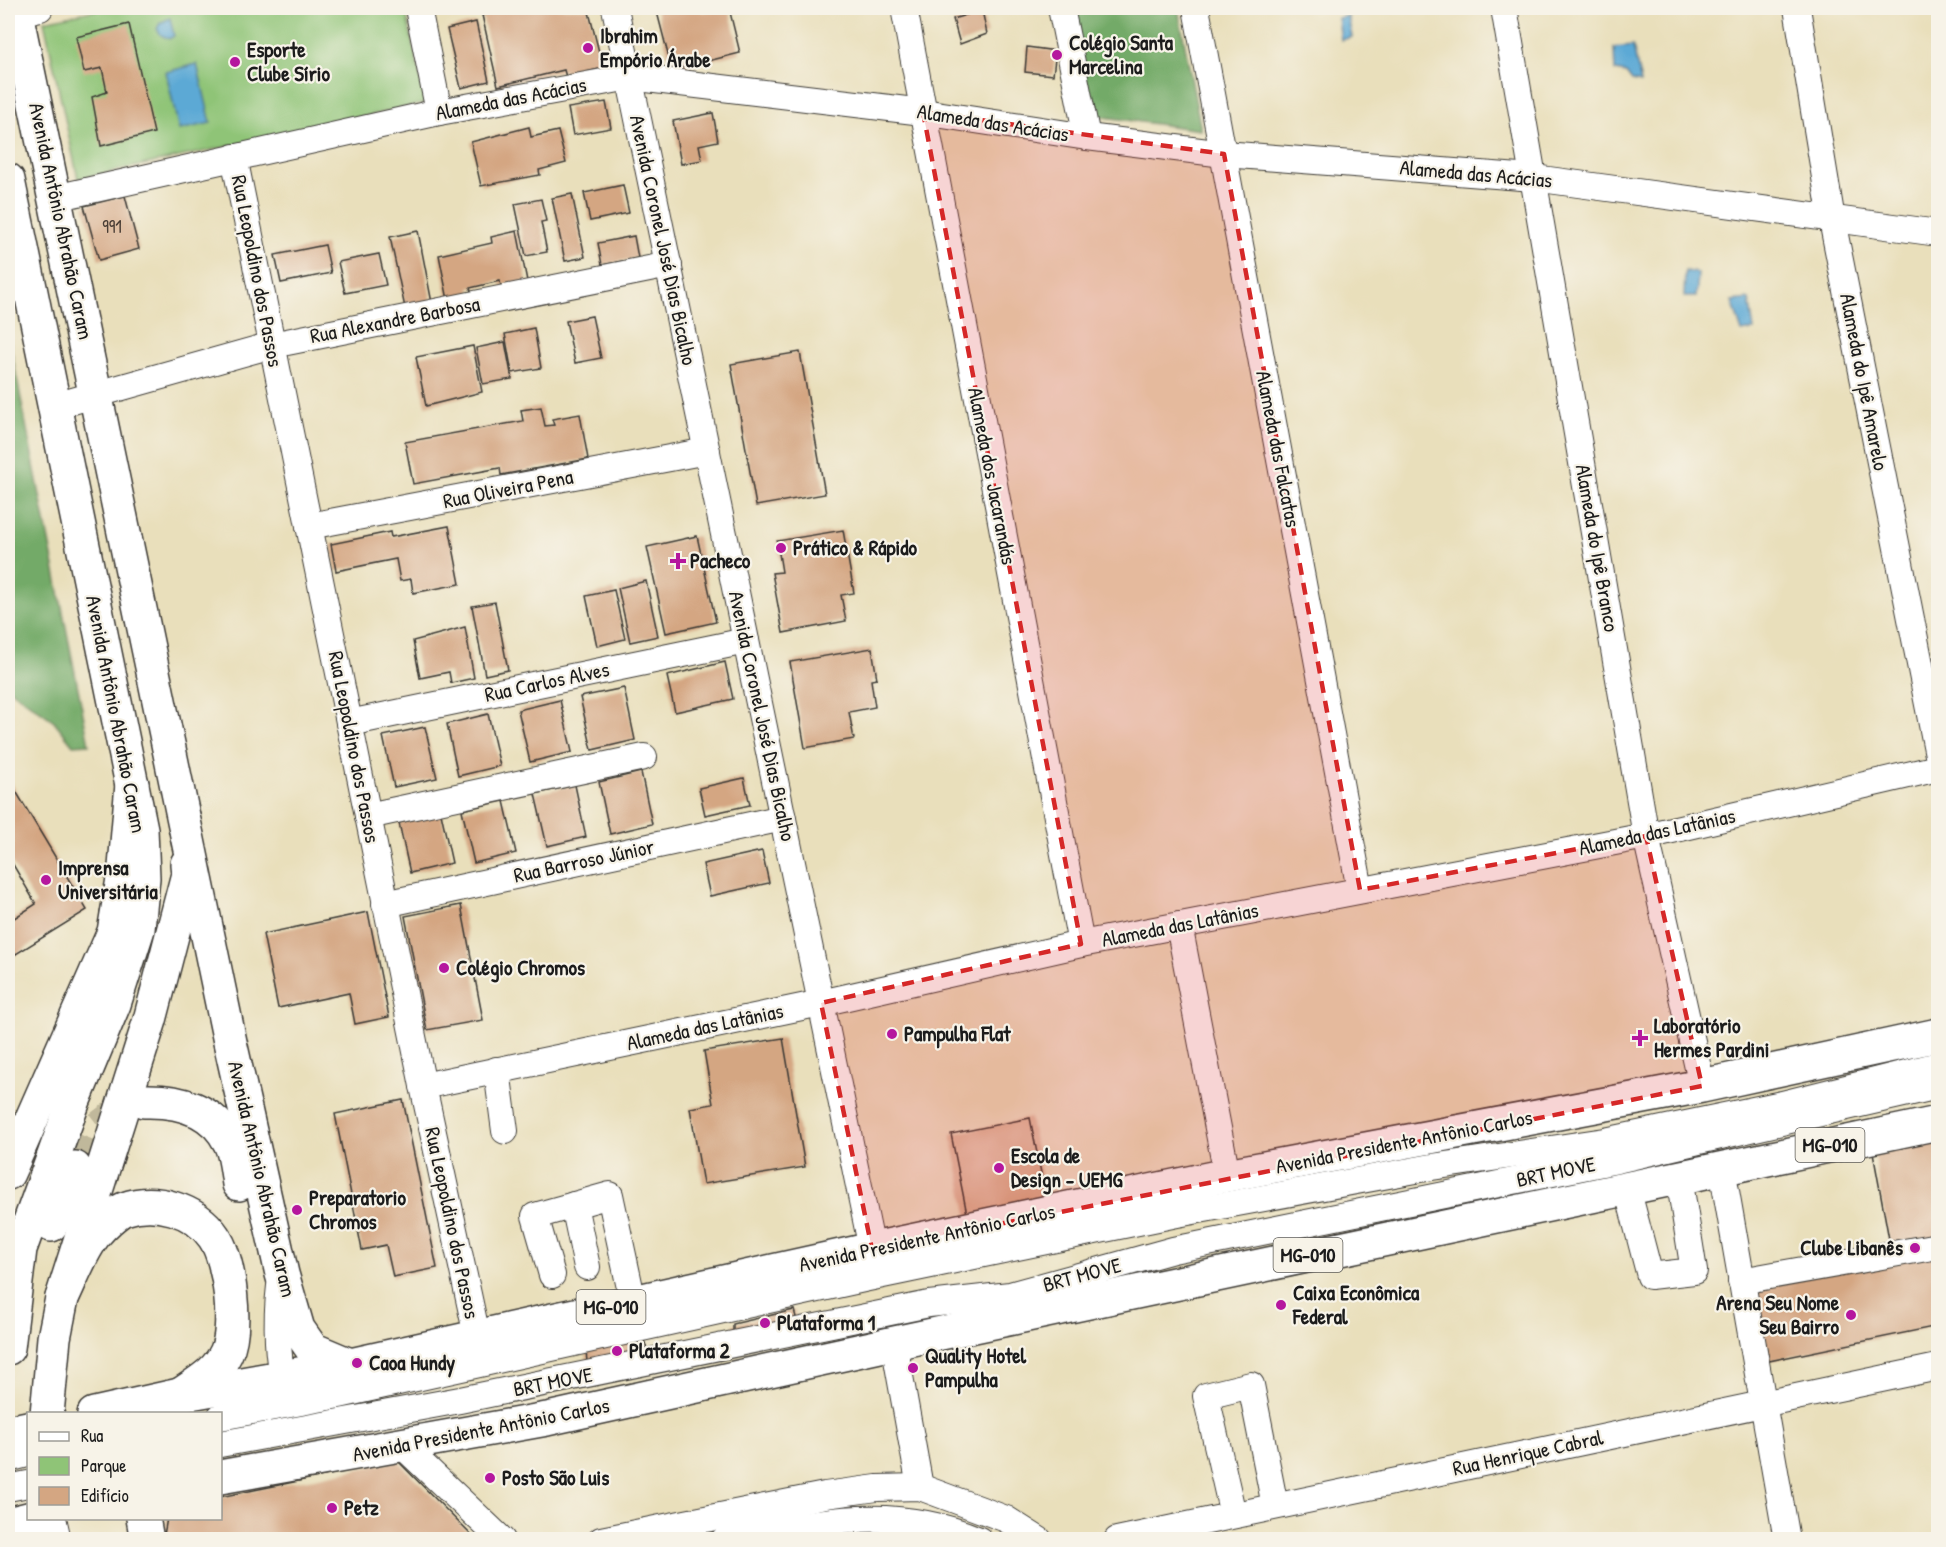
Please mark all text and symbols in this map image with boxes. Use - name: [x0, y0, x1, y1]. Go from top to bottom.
- place label: Ibrahim Empório Árabe: [600, 21, 711, 75]
- place label: Colégio Santa Marcelina: [1069, 28, 1174, 81]
- place label: Esporte Clube Sírio: [247, 35, 330, 88]
- marker: Ibrahim Empório Árabe: [581, 41, 595, 55]
- marker: Colégio Santa Marcelina: [1050, 48, 1064, 62]
- marker: Esporte Clube Sírio: [228, 55, 242, 69]
- street label: Alameda das Acácias: [433, 70, 589, 127]
- street label: Alameda das Acácias: [915, 96, 1071, 149]
- street label: Avenida Antônio Abrahão Caram: [22, 100, 101, 342]
- street label: Avenida Coronel José Dias Bicalho: [623, 112, 704, 368]
- street label: Alameda das Acácias: [1399, 152, 1554, 195]
- street label: Rua Leopoldino dos Passos: [225, 172, 290, 369]
- house number: 991: [102, 214, 122, 239]
- street label: Rua Alexandre Barbosa: [308, 289, 482, 350]
- street label: Alameda do Ipê Amarelo: [1833, 291, 1896, 473]
- street label: Alameda das Falcatas: [1249, 368, 1308, 530]
- street label: Alameda dos Jacarandás: [961, 385, 1024, 567]
- street label: Rua Oliveira Pena: [440, 462, 575, 515]
- street label: Alameda do Ipê Branco: [1568, 462, 1626, 634]
- place label: Prático & Rápido: [793, 533, 917, 563]
- marker: Prático & Rápido: [774, 541, 788, 555]
- place label: Pacheco: [690, 546, 751, 575]
- marker: Pacheco: [671, 554, 685, 568]
- street label: Avenida Coronel José Dias Bicalho: [722, 588, 803, 844]
- street label: Avenida Antônio Abrahão Caram: [79, 593, 154, 835]
- street label: Rua Leopoldino dos Passos: [322, 648, 387, 845]
- street label: Rua Carlos Alves: [482, 654, 612, 709]
- street label: Alameda das Latânias: [1576, 801, 1738, 862]
- street label: Rua Barroso Júnior: [511, 831, 657, 890]
- place label: Imprensa Universitária: [58, 853, 159, 906]
- marker: Imprensa Universitária: [39, 873, 53, 887]
- street label: Alameda das Latânias: [1099, 895, 1261, 954]
- place label: Colégio Chromos: [456, 953, 585, 983]
- marker: Colégio Chromos: [437, 961, 451, 975]
- street label: Alameda das Latânias: [624, 996, 786, 1057]
- place label: Laboratório Hermes Pardini: [1654, 1011, 1769, 1064]
- place label: Pampulha Flat: [904, 1019, 1011, 1049]
- marker: Pampulha Flat: [885, 1027, 899, 1041]
- marker: Laboratório Hermes Pardini: [1631, 1029, 1649, 1047]
- street label: Avenida Antônio Abrahão Caram: [221, 1058, 304, 1300]
- street label: Avenida Presidente Antônio Carlos: [1273, 1102, 1535, 1181]
- street label: Rua Leopoldino dos Passos: [418, 1125, 487, 1321]
- road number: MG-010: [1796, 1128, 1864, 1162]
- place label: Escola de Design - UEMG: [1011, 1141, 1123, 1195]
- street label: BRT MOVE: [1514, 1149, 1598, 1194]
- marker: Escola de Design - UEMG: [992, 1161, 1006, 1175]
- place label: Preparatorio Chromos: [309, 1183, 407, 1236]
- street label: Avenida Presidente Antônio Carlos: [796, 1196, 1058, 1279]
- marker: Preparatorio Chromos: [290, 1203, 304, 1217]
- place label: Clube Libanês: [1800, 1233, 1903, 1262]
- road number: MG-010: [1274, 1238, 1342, 1272]
- marker: Clube Libanês: [1908, 1241, 1922, 1255]
- street label: BRT MOVE: [1039, 1250, 1124, 1299]
- place label: Caixa Econômica Federal: [1292, 1278, 1420, 1331]
- place label: Arena Seu Nome Seu Bairro: [1716, 1288, 1840, 1341]
- road number: MG-010: [576, 1290, 646, 1324]
- marker: Caixa Econômica Federal: [1274, 1298, 1288, 1312]
- place label: Plataforma 1: [777, 1308, 876, 1337]
- marker: Arena Seu Nome Seu Bairro: [1844, 1308, 1858, 1322]
- marker: Plataforma 1: [758, 1316, 772, 1330]
- place label: Plataforma 2: [629, 1336, 730, 1365]
- place label: Quality Hotel Pampulha: [925, 1341, 1026, 1395]
- marker: Plataforma 2: [610, 1344, 624, 1358]
- place label: Caoa Hundy: [369, 1348, 455, 1378]
- marker: Caoa Hundy: [350, 1356, 364, 1370]
- street label: BRT MOVE: [511, 1360, 595, 1403]
- marker: Quality Hotel Pampulha: [906, 1361, 920, 1375]
- street label: Avenida Presidente Antônio Carlos: [350, 1390, 612, 1469]
- legend: [27, 1412, 222, 1520]
- street label: Rua Henrique Cabral: [1450, 1422, 1606, 1483]
- text: Rua: [81, 1423, 103, 1448]
- text: Parque: [81, 1453, 126, 1478]
- place label: Posto São Luis: [502, 1463, 609, 1492]
- marker: Posto São Luis: [483, 1471, 497, 1485]
- text: Edifício: [81, 1483, 129, 1508]
- place label: Petz: [344, 1493, 379, 1522]
- marker: Petz: [325, 1501, 339, 1515]

